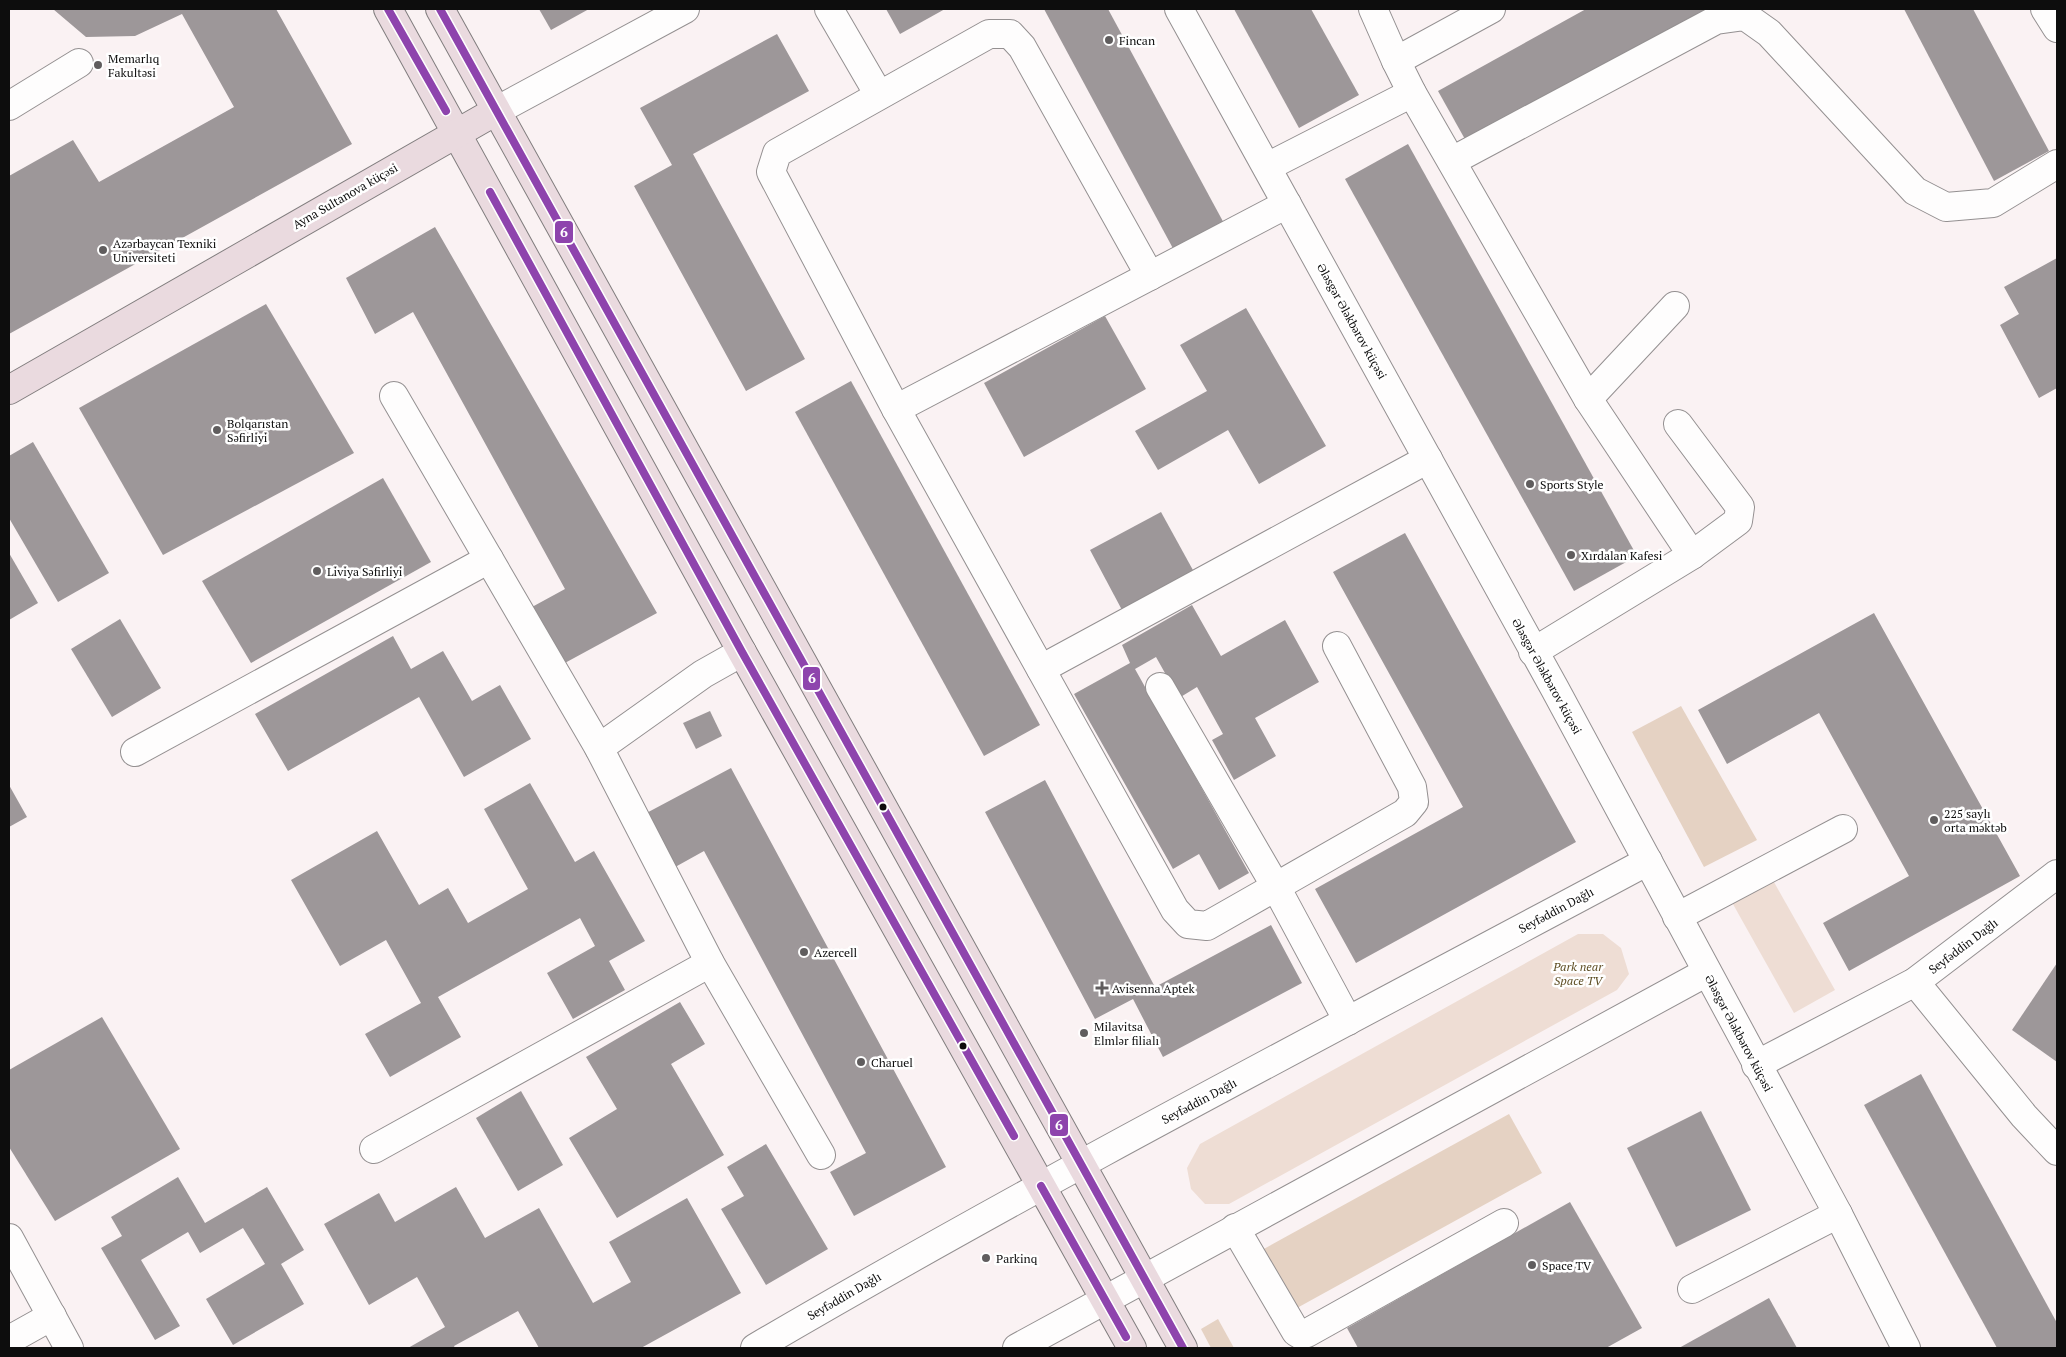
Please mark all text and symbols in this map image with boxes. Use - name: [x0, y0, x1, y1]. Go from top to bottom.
- place label: Fincan: [1119, 33, 1155, 48]
- marker: Fincan: [1103, 34, 1115, 46]
- place label: Memarlıq Fakultəsi: [108, 51, 160, 80]
- marker: Memarlıq Fakultəsi: [92, 59, 104, 71]
- street label: Ayna Sultanova küçəsi: [290, 160, 400, 232]
- line badge: 6: [554, 220, 574, 244]
- text: 6: [560, 222, 568, 241]
- place label: Azərbaycan Texniki Universiteti: [113, 236, 217, 265]
- marker: Azərbaycan Texniki Universiteti: [97, 244, 109, 256]
- street label: Ələsgər Ələkbərov küçəsi: [1314, 260, 1390, 382]
- place label: Bolqarıstan Səfirliyi: [227, 416, 288, 445]
- marker: Bolqarıstan Səfirliyi: [211, 424, 223, 436]
- place label: Sports Style: [1540, 477, 1604, 492]
- marker: Sports Style: [1524, 478, 1536, 490]
- place label: Xırdalan Kafesi: [1581, 548, 1663, 563]
- marker: Xırdalan Kafesi: [1565, 549, 1577, 561]
- place label: Liviya Səfirliyi: [327, 564, 403, 579]
- marker: Liviya Səfirliyi: [311, 565, 323, 577]
- street label: Ələsgər Ələkbərov küçəsi: [1509, 615, 1585, 737]
- line badge: 6: [802, 666, 821, 691]
- text: 6: [808, 668, 816, 687]
- unlabelled marker: [878, 802, 888, 812]
- place label: 225 saylı orta məktəb: [1944, 806, 2007, 835]
- marker: 225 saylı orta məktəb: [1928, 814, 1940, 826]
- street label: Seyfəddin Dağlı: [1516, 884, 1596, 936]
- street label: Seyfəddin Dağlı: [1925, 915, 2001, 977]
- place label: Azercell: [814, 945, 858, 960]
- marker: Azercell: [798, 946, 810, 958]
- park label: Park near Space TV: [1552, 959, 1604, 988]
- street label: Ələsgər Ələkbərov küçəsi: [1702, 972, 1776, 1094]
- place label: Avisenna Aptek: [1112, 981, 1196, 996]
- marker: Avisenna Aptek: [1096, 982, 1108, 994]
- place label: Milavitsa Elmlər filialı: [1094, 1019, 1160, 1048]
- marker: Milavitsa Elmlər filialı: [1078, 1027, 1090, 1039]
- unlabelled marker: [958, 1041, 968, 1051]
- place label: Charuel: [871, 1055, 913, 1070]
- marker: Charuel: [855, 1056, 867, 1068]
- street label: Seyfəddin Dağlı: [1159, 1075, 1239, 1127]
- line badge: 6: [1049, 1113, 1069, 1137]
- text: 6: [1055, 1115, 1063, 1134]
- place label: Parkinq: [996, 1251, 1038, 1266]
- marker: Parkinq: [980, 1252, 992, 1264]
- place label: Space TV: [1542, 1258, 1592, 1273]
- marker: Space TV: [1526, 1259, 1538, 1271]
- street label: Seyfəddin Dağlı: [804, 1269, 884, 1323]

